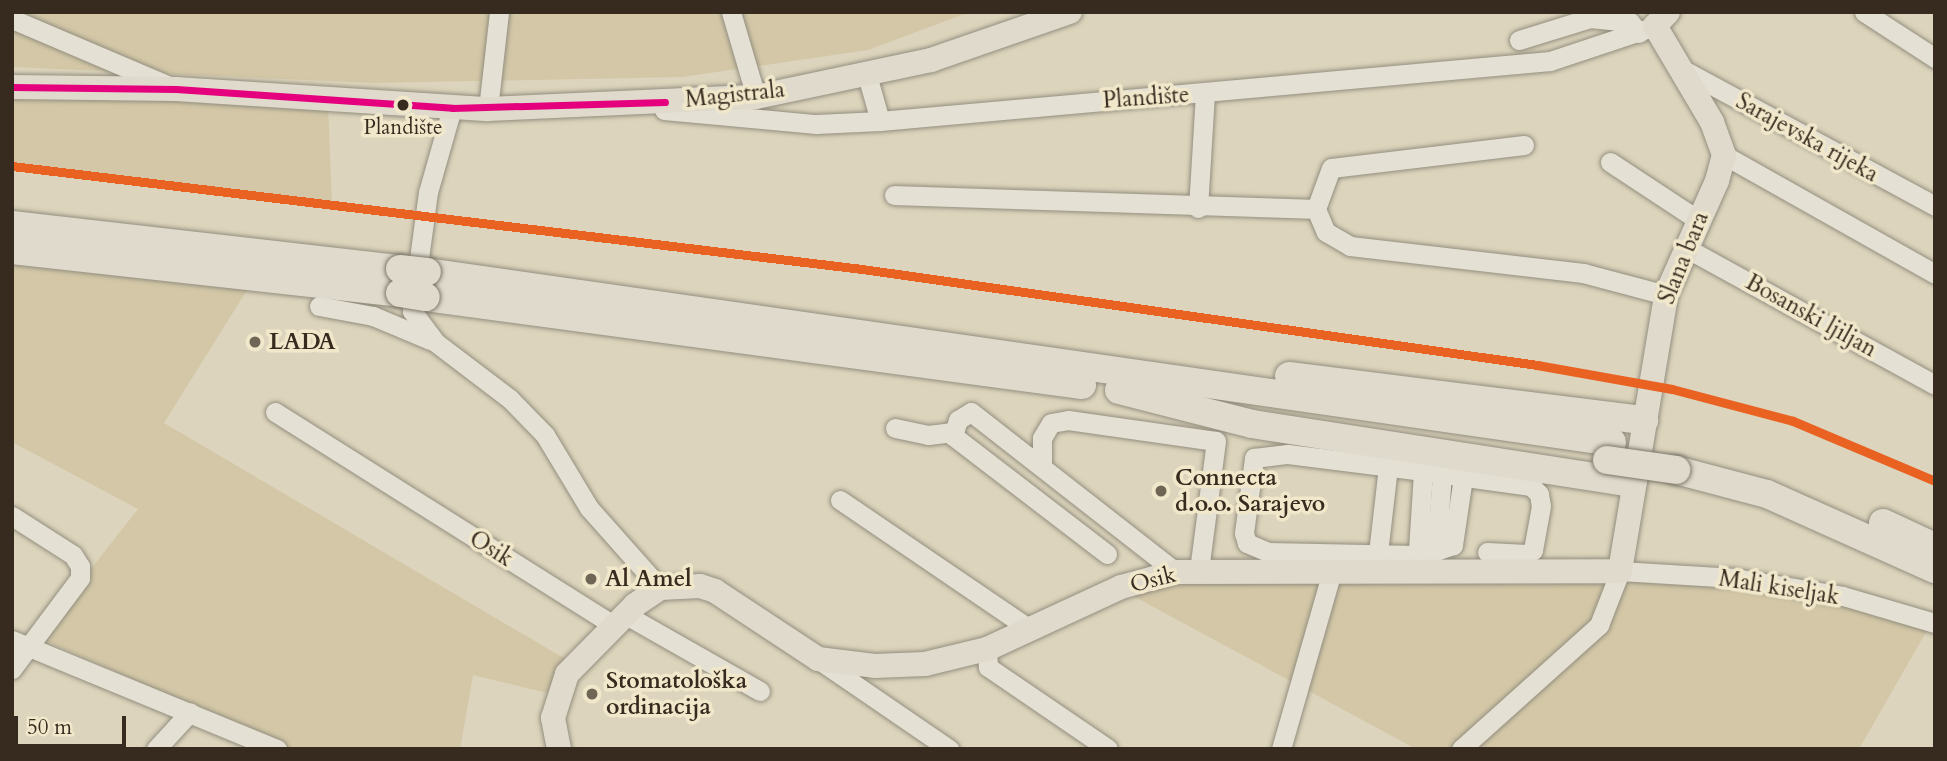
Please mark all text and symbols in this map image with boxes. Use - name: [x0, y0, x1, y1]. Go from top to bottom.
- street label: Magistrala: [684, 76, 786, 114]
- street label: Plandište: [1102, 81, 1190, 115]
- street label: Sarajevska rijeka: [1731, 88, 1883, 188]
- marker: Plandište: [396, 98, 410, 112]
- place label: Plandište: [363, 115, 443, 141]
- street label: Slana bara: [1653, 208, 1715, 308]
- street label: Bosanski ljiljan: [1741, 269, 1881, 363]
- place label: LADA: [269, 328, 336, 356]
- marker: LADA: [247, 334, 263, 350]
- place label: Connecta d.o.o. Sarajevo: [1175, 464, 1325, 518]
- marker: Connecta d.o.o. Sarajevo: [1153, 483, 1169, 499]
- street label: Osik: [464, 525, 518, 573]
- street label: Osik: [1127, 561, 1179, 599]
- place label: Al Amel: [605, 565, 692, 593]
- street label: Mali kiseljak: [1717, 565, 1841, 611]
- marker: Al Amel: [583, 571, 599, 587]
- place label: Stomatološka ordinacija: [606, 667, 747, 721]
- marker: Stomatološka ordinacija: [584, 686, 600, 702]
- scale bar: [18, 702, 130, 746]
- text: 50 m: [27, 713, 72, 742]

